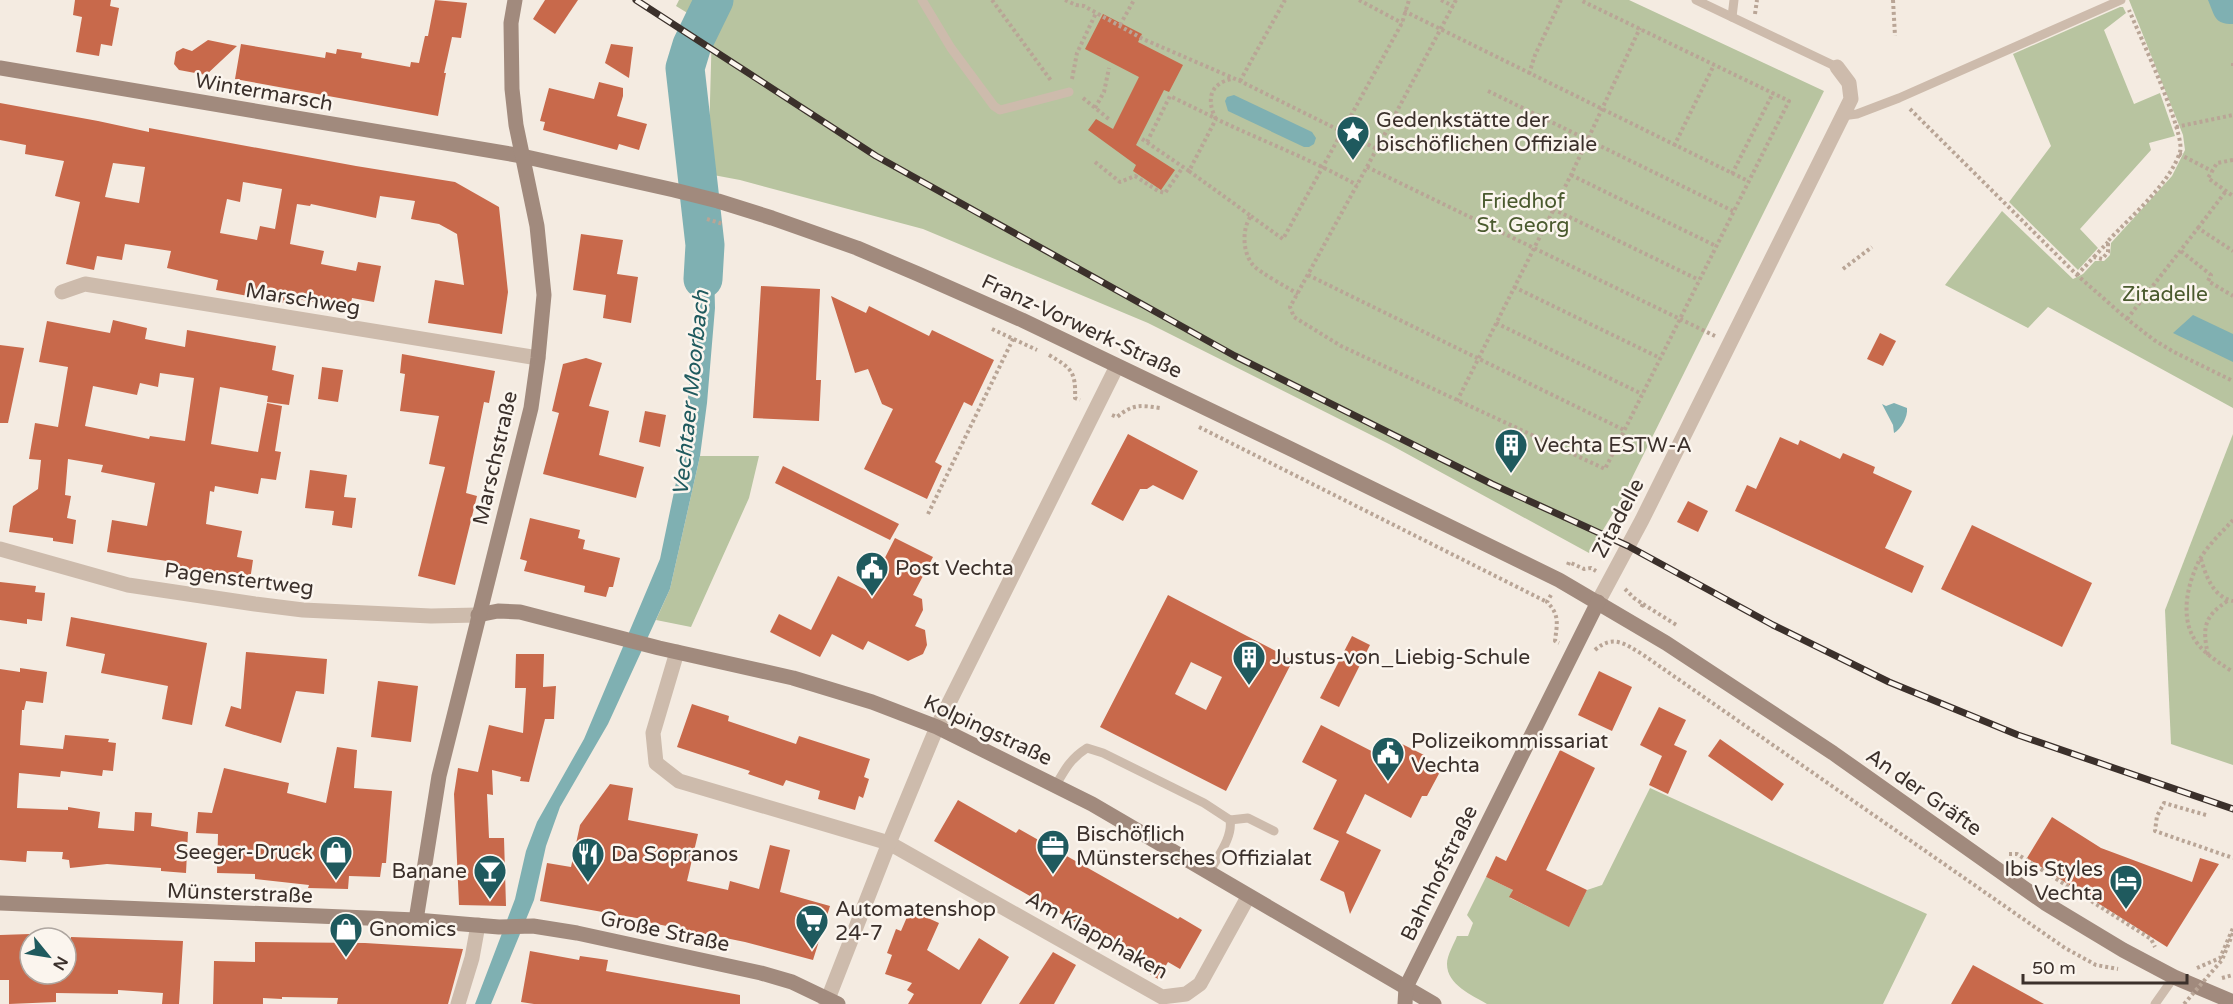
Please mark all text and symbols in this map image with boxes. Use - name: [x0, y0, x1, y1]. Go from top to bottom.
- street label: Wintermarsch: [193, 68, 335, 117]
- place label: Gedenkstätte der bischöflichen Offiziale: [1376, 108, 1597, 157]
- place icon: Gedenkstätte der bischöflichen Offiziale: [1335, 114, 1371, 161]
- park label: Friedhof St. Georg: [1477, 189, 1569, 238]
- street label: Franz-Vorwerk-Straße: [978, 269, 1186, 384]
- street label: Marschweg: [244, 278, 362, 321]
- park label: Zitadelle: [2122, 282, 2208, 307]
- water label: Vechtaer Moorbach: [667, 289, 715, 497]
- street label: Marschstraße: [468, 389, 523, 528]
- building icon: Vechta ESTW-A: [1493, 427, 1529, 474]
- place label: Vechta ESTW-A: [1534, 433, 1692, 458]
- street label: Zitadelle: [1587, 474, 1650, 562]
- public building icon: Post Vechta: [854, 550, 890, 597]
- place label: Post Vechta: [895, 556, 1014, 581]
- street label: Pagenstertweg: [163, 558, 315, 601]
- building icon: Justus-von_Liebig-Schule: [1231, 639, 1267, 686]
- place label: Justus-von_Liebig-Schule: [1272, 645, 1530, 670]
- street label: Kolpingstraße: [919, 690, 1056, 771]
- place label: Polizeikommissariat Vechta: [1411, 729, 1608, 778]
- public building icon: Polizeikommissariat Vechta: [1370, 735, 1406, 782]
- street label: An der Gräfte: [1861, 743, 1986, 842]
- street label: Bahnhofstraße: [1396, 801, 1483, 945]
- place label: Bischöflich Münstersches Offizialat: [1076, 822, 1312, 871]
- office icon: Bischöflich Münstersches Offizialat: [1035, 828, 1071, 875]
- shop icon: Seeger-Druck: [318, 834, 354, 881]
- restaurant icon: Da Sopranos: [570, 836, 606, 883]
- place label: Seeger-Druck: [175, 840, 313, 865]
- place label: Da Sopranos: [611, 842, 738, 867]
- bar icon: Banane: [472, 853, 508, 900]
- place label: Ibis Styles Vechta: [2004, 857, 2103, 906]
- place label: Banane: [391, 859, 467, 884]
- hotel icon: Ibis Styles Vechta: [2108, 863, 2144, 910]
- street label: Münsterstraße: [167, 878, 313, 909]
- street label: Am Klapphaken: [1021, 886, 1172, 985]
- place label: Automatenshop 24-7: [835, 897, 996, 946]
- supermarket icon: Automatenshop 24-7: [794, 903, 830, 950]
- street label: Große Straße: [598, 906, 732, 957]
- shop icon: Gnomics: [328, 911, 364, 958]
- place label: Gnomics: [369, 917, 456, 942]
- north arrow: [18, 926, 78, 986]
- scale bar: [2023, 947, 2186, 985]
- text: N: [48, 952, 72, 974]
- text: 50 m: [2032, 957, 2076, 979]

